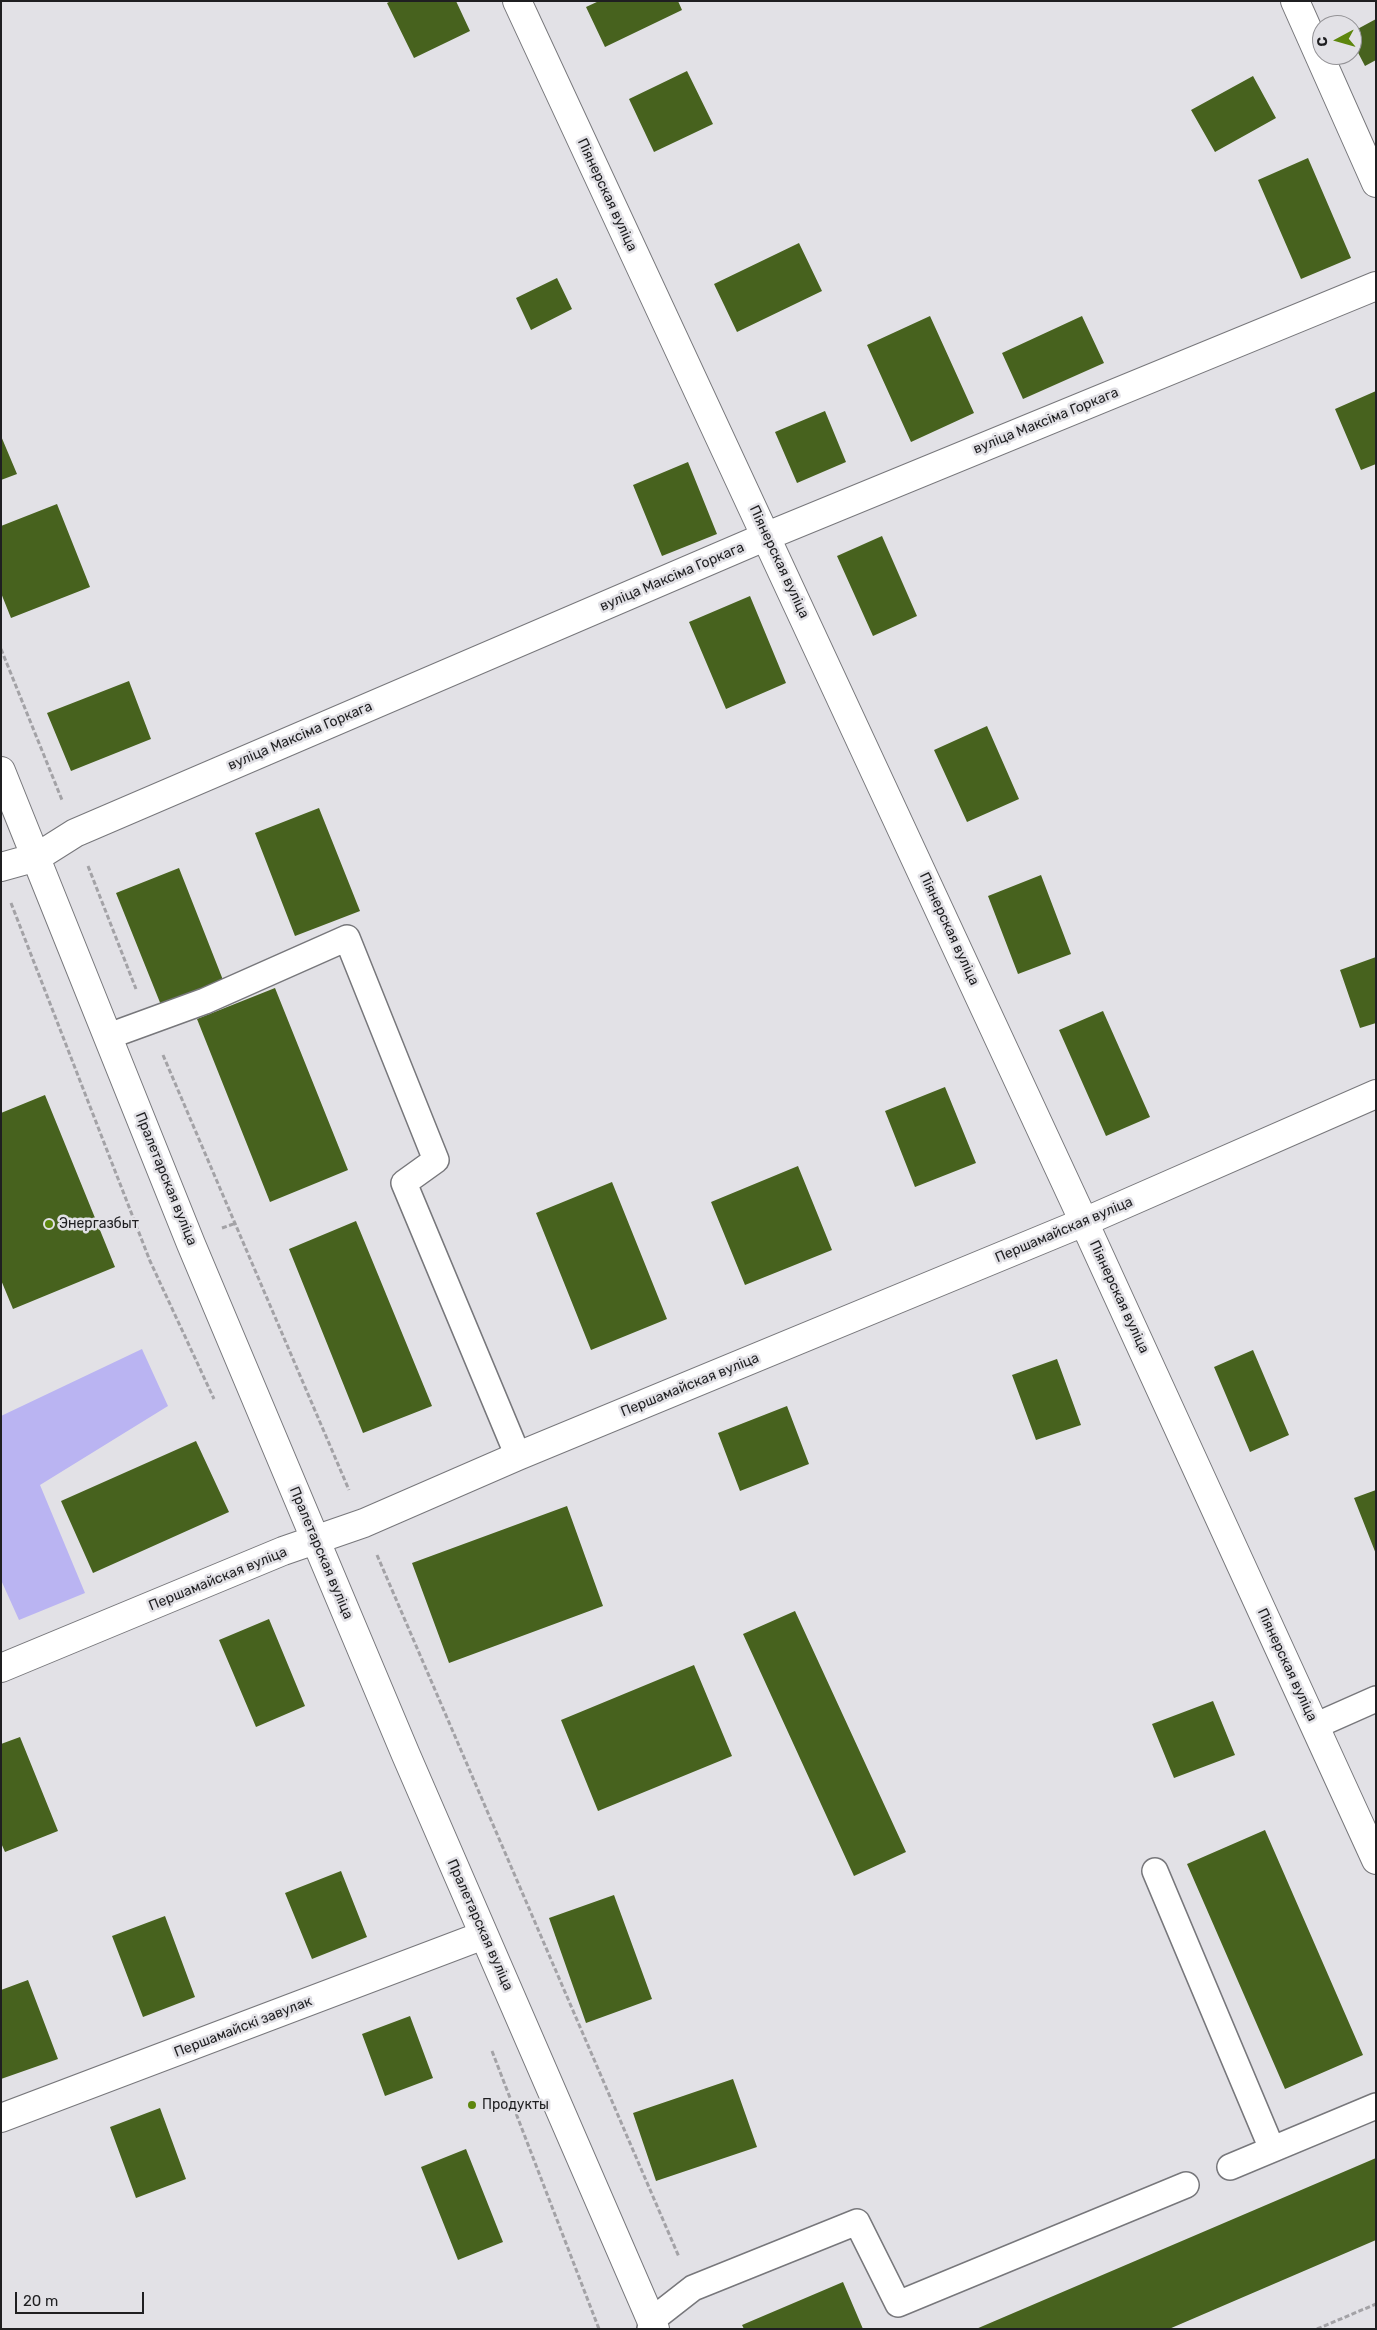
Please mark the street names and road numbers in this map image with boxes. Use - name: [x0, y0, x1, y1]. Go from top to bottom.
- street label: Піянерская вуліца: [573, 136, 641, 254]
- street label: вуліца Максіма Горкага: [971, 384, 1121, 458]
- street label: Піянерская вуліца: [745, 503, 813, 621]
- street label: вуліца Максіма Горкага: [597, 539, 747, 615]
- street label: вуліца Максіма Горкага: [225, 698, 375, 774]
- street label: Піянерская вуліца: [915, 870, 983, 988]
- street label: Пралетарская вуліца: [132, 1110, 200, 1248]
- street label: Першамайская вуліца: [993, 1193, 1135, 1267]
- street label: Піянерская вуліца: [1085, 1238, 1153, 1356]
- street label: Першамайская вуліца: [618, 1350, 762, 1420]
- street label: Пралетарская вуліца: [285, 1484, 357, 1622]
- street label: Першамайская вуліца: [146, 1544, 290, 1614]
- street label: Піянерская вуліца: [1253, 1606, 1321, 1724]
- street label: Пралетарская вуліца: [443, 1857, 517, 1993]
- street label: Першамайскі завулак: [172, 1993, 314, 2061]

